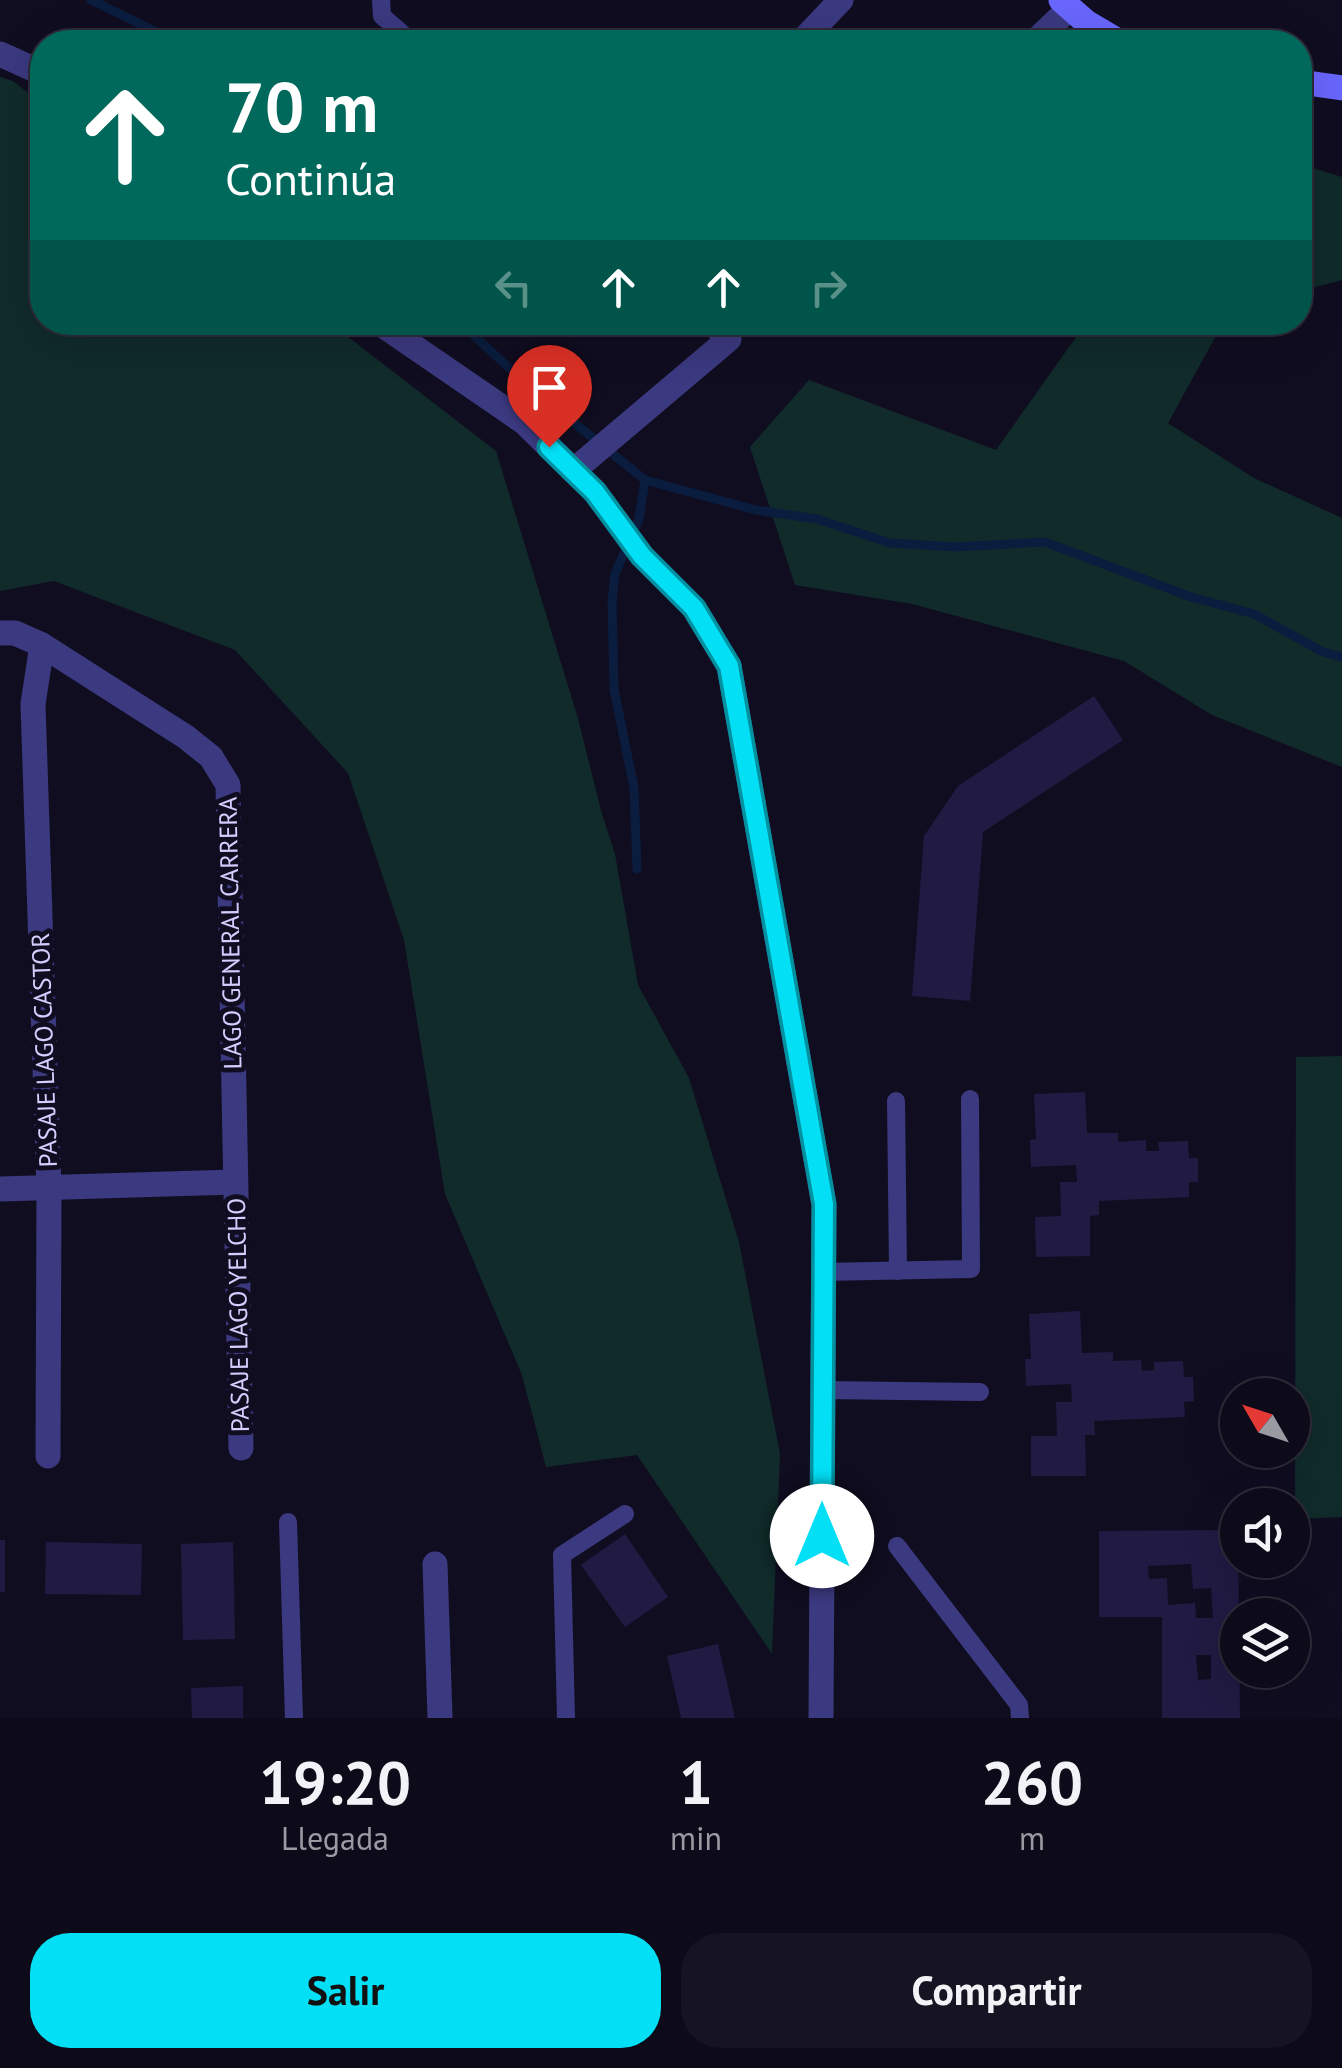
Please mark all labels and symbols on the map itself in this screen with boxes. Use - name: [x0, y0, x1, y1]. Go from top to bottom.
- pin: [507, 345, 592, 448]
- street label: LAGO GENERAL CARRERA: [212, 796, 248, 1070]
- street label: PASAJE LAGO CASTOR: [24, 932, 64, 1168]
- street label: PASAJE LAGO YELCHO: [220, 1197, 256, 1433]
- north arrow: [1220, 1378, 1310, 1468]
- position arrow: [770, 1484, 874, 1588]

